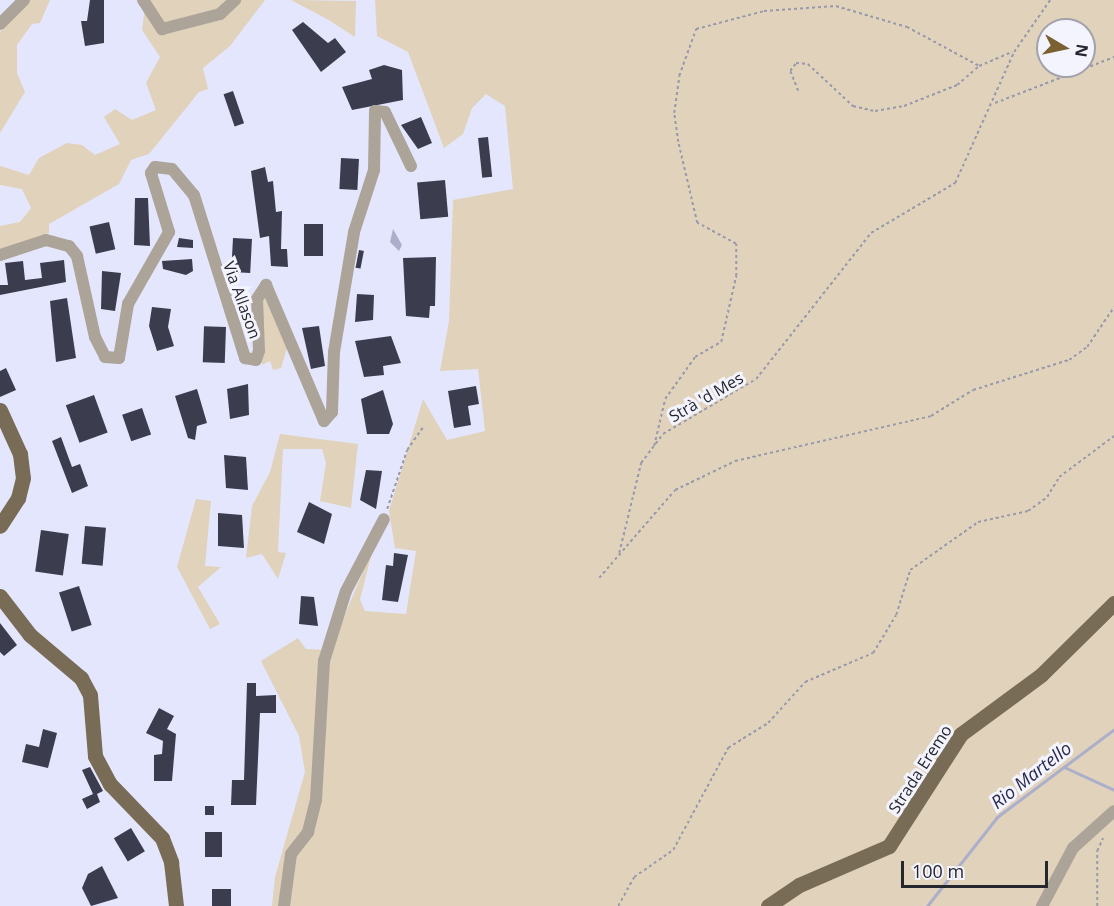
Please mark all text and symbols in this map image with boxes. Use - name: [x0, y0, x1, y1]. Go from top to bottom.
- north arrow: [1036, 18, 1096, 78]
- text: N: [1070, 42, 1094, 59]
- street label: Via Allason: [219, 259, 265, 341]
- street label: Strà 'd Mes: [665, 368, 747, 426]
- street label: Strada Eremo: [884, 721, 956, 817]
- water label: Rio Martello: [986, 737, 1076, 813]
- scale bar: [904, 849, 1051, 887]
- text: 100 m: [912, 859, 964, 883]

